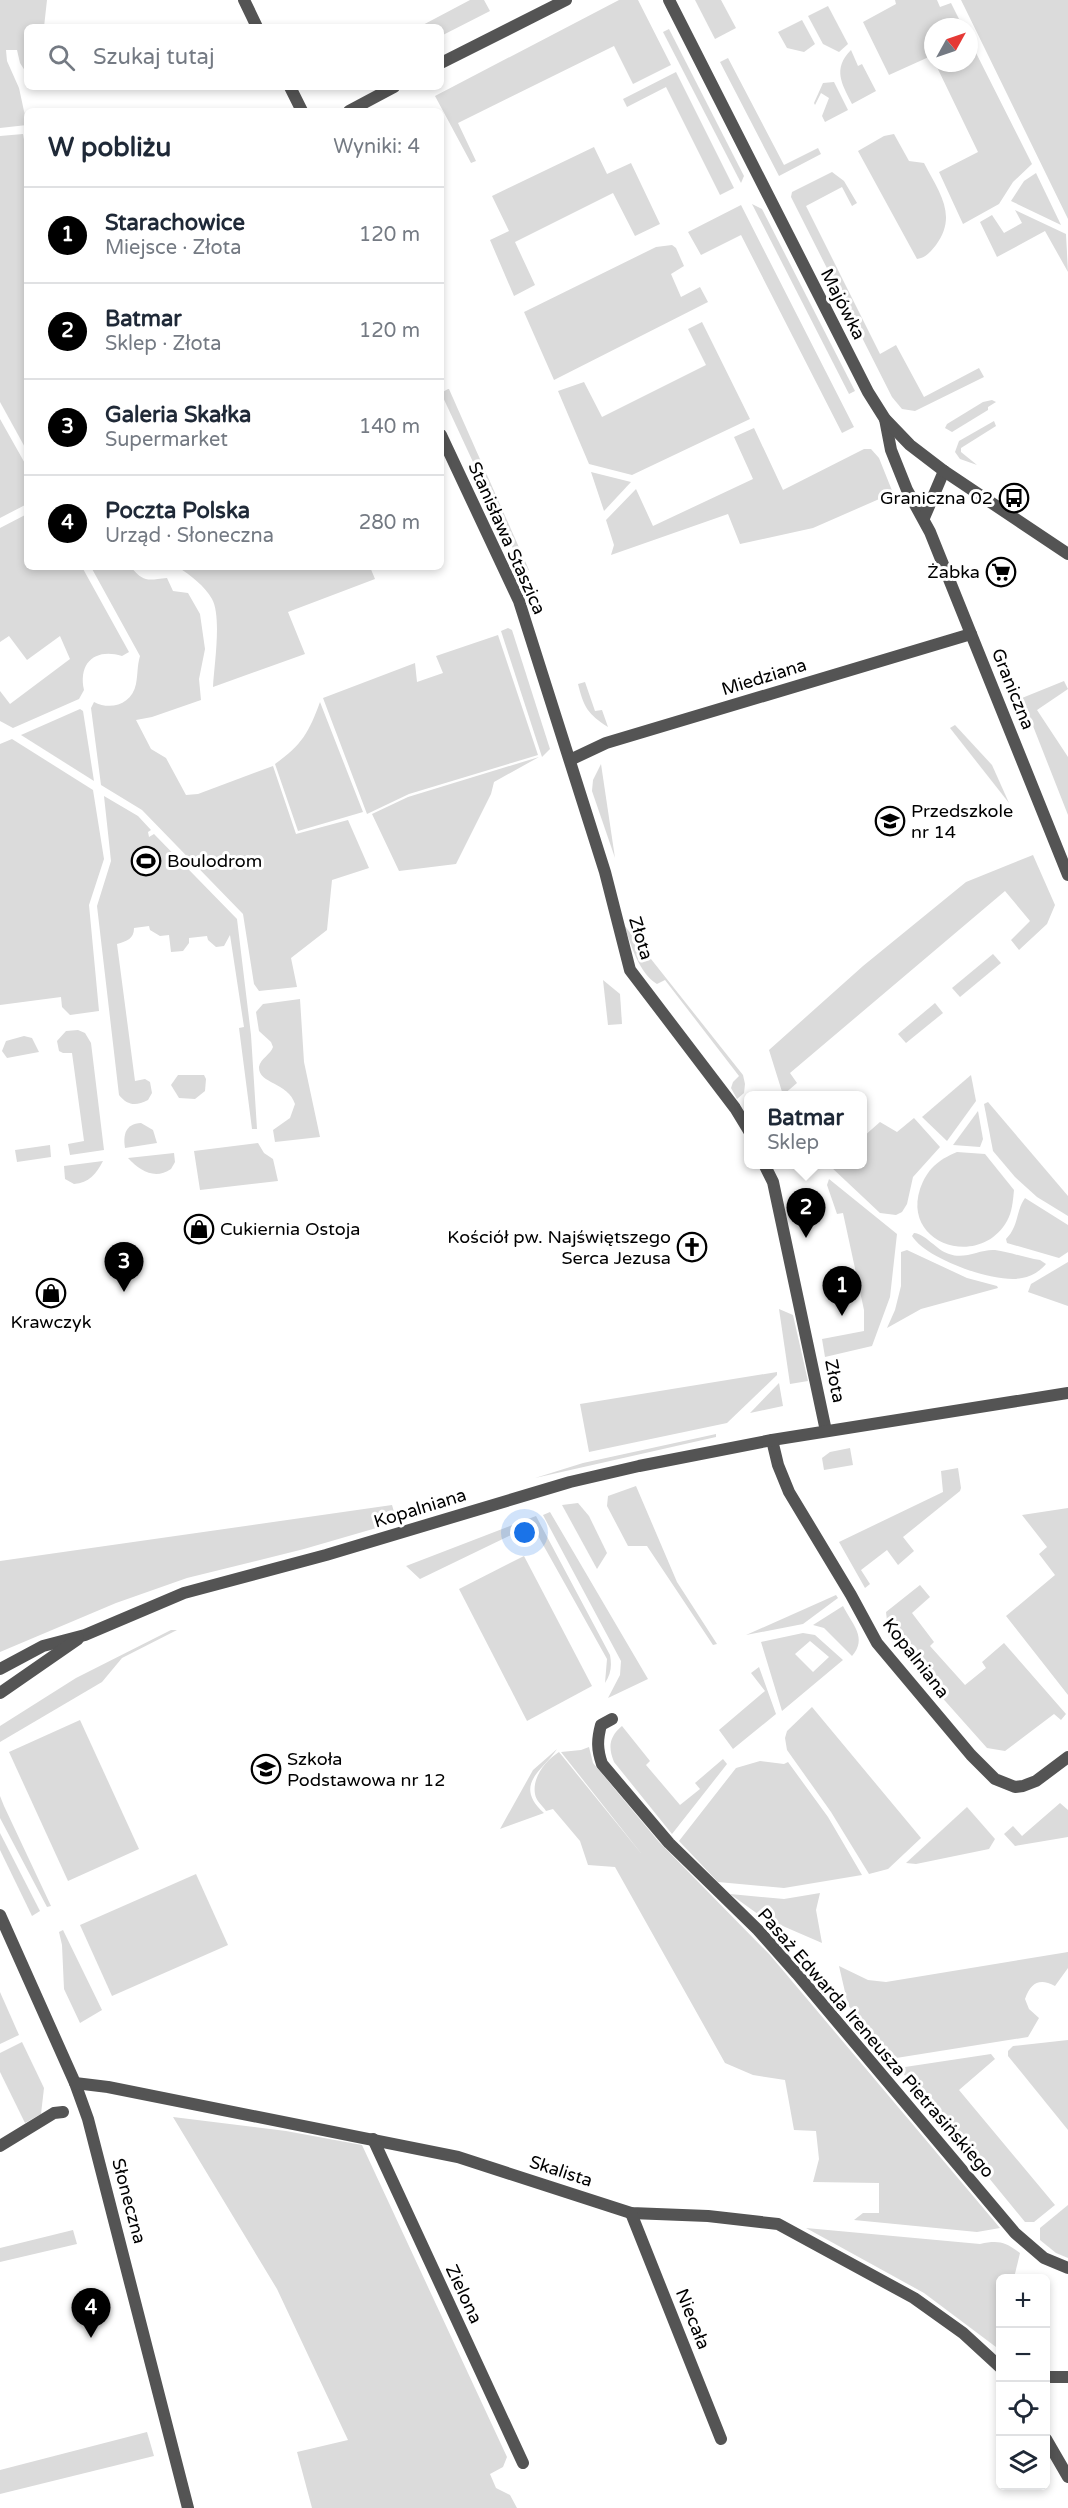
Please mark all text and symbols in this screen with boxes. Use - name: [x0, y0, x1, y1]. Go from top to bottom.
- north arrow: [924, 18, 978, 72]
- search box: [24, 24, 444, 90]
- icon: search: [45, 41, 78, 74]
- text: Szukaj tutaj: [93, 44, 215, 70]
- text: W pobliżu: [48, 132, 171, 163]
- text: Wyniki: 4: [333, 135, 420, 159]
- text: Starachowice: [105, 210, 245, 236]
- text: 1: [61, 223, 74, 247]
- text: 120 m: [359, 223, 420, 247]
- text: Miejsce · Złota: [105, 236, 242, 260]
- street label: Majówka: [816, 265, 870, 343]
- text: Batmar: [105, 306, 182, 332]
- text: 2: [61, 319, 74, 343]
- text: 120 m: [359, 319, 420, 343]
- text: Sklep · Złota: [105, 332, 221, 356]
- text: Galeria Skałka: [105, 402, 251, 428]
- text: 3: [61, 415, 74, 439]
- text: 140 m: [359, 415, 420, 439]
- text: Supermarket: [105, 428, 228, 452]
- street label: Stanisława Staszica: [463, 458, 551, 618]
- bus stop icon: Graniczna 02: [998, 482, 1030, 514]
- place label: Graniczna 02: [880, 487, 993, 509]
- text: Poczta Polska: [105, 498, 250, 524]
- text: 4: [61, 511, 74, 535]
- text: 280 m: [359, 511, 420, 535]
- text: Urząd · Słoneczna: [105, 524, 274, 548]
- supermarket icon: Żabka: [985, 556, 1017, 588]
- place label: Żabka: [927, 561, 980, 583]
- street label: Graniczna: [987, 645, 1039, 733]
- street label: Miedziana: [719, 654, 809, 700]
- place label: Przedszkole nr 14: [911, 800, 1013, 843]
- school or university icon: Przedszkole nr 14: [874, 805, 906, 837]
- sports icon: Boulodrom: [130, 845, 162, 877]
- place label: Boulodrom: [167, 850, 262, 872]
- street label: Złota: [624, 914, 658, 962]
- popup: [744, 1091, 867, 1169]
- text: Batmar: [767, 1105, 844, 1131]
- text: Sklep: [767, 1131, 819, 1155]
- pin: 2: [786, 1188, 826, 1238]
- shop icon: Cukiernia Ostoja: [183, 1213, 215, 1245]
- place label: Cukiernia Ostoja: [220, 1218, 360, 1240]
- place label: Kościół pw. Najświętszego Serca Jezusa: [447, 1226, 671, 1269]
- church icon: Kościół pw. Najświętszego Serca Jezusa: [676, 1231, 708, 1263]
- pin: 3: [104, 1242, 144, 1292]
- pin: 1: [822, 1266, 862, 1316]
- shop icon: Krawczyk: [35, 1277, 67, 1309]
- place label: Krawczyk: [10, 1311, 92, 1333]
- street label: Złota: [820, 1357, 850, 1405]
- street label: Kopalniana: [371, 1484, 469, 1532]
- your location: [510, 1518, 539, 1547]
- street label: Kopalniana: [878, 1614, 954, 1702]
- place label: Szkoła Podstawowa nr 12: [287, 1748, 446, 1791]
- school or university icon: Szkoła Podstawowa nr 12: [250, 1753, 282, 1785]
- street label: Pasaż Edwarda Ireneusza Pietrasińskiego: [753, 1904, 999, 2182]
- street label: Skalista: [527, 2150, 595, 2192]
- street label: Słoneczna: [107, 2156, 151, 2246]
- street label: Zielona: [441, 2261, 487, 2327]
- map controls: [996, 2274, 1050, 2490]
- button: +: [996, 2274, 1050, 2328]
- street label: Niecała: [671, 2285, 715, 2353]
- pin: 4: [72, 2288, 110, 2338]
- button: −: [996, 2328, 1050, 2382]
- button: locate: [996, 2382, 1050, 2436]
- button: layers: [996, 2436, 1050, 2490]

